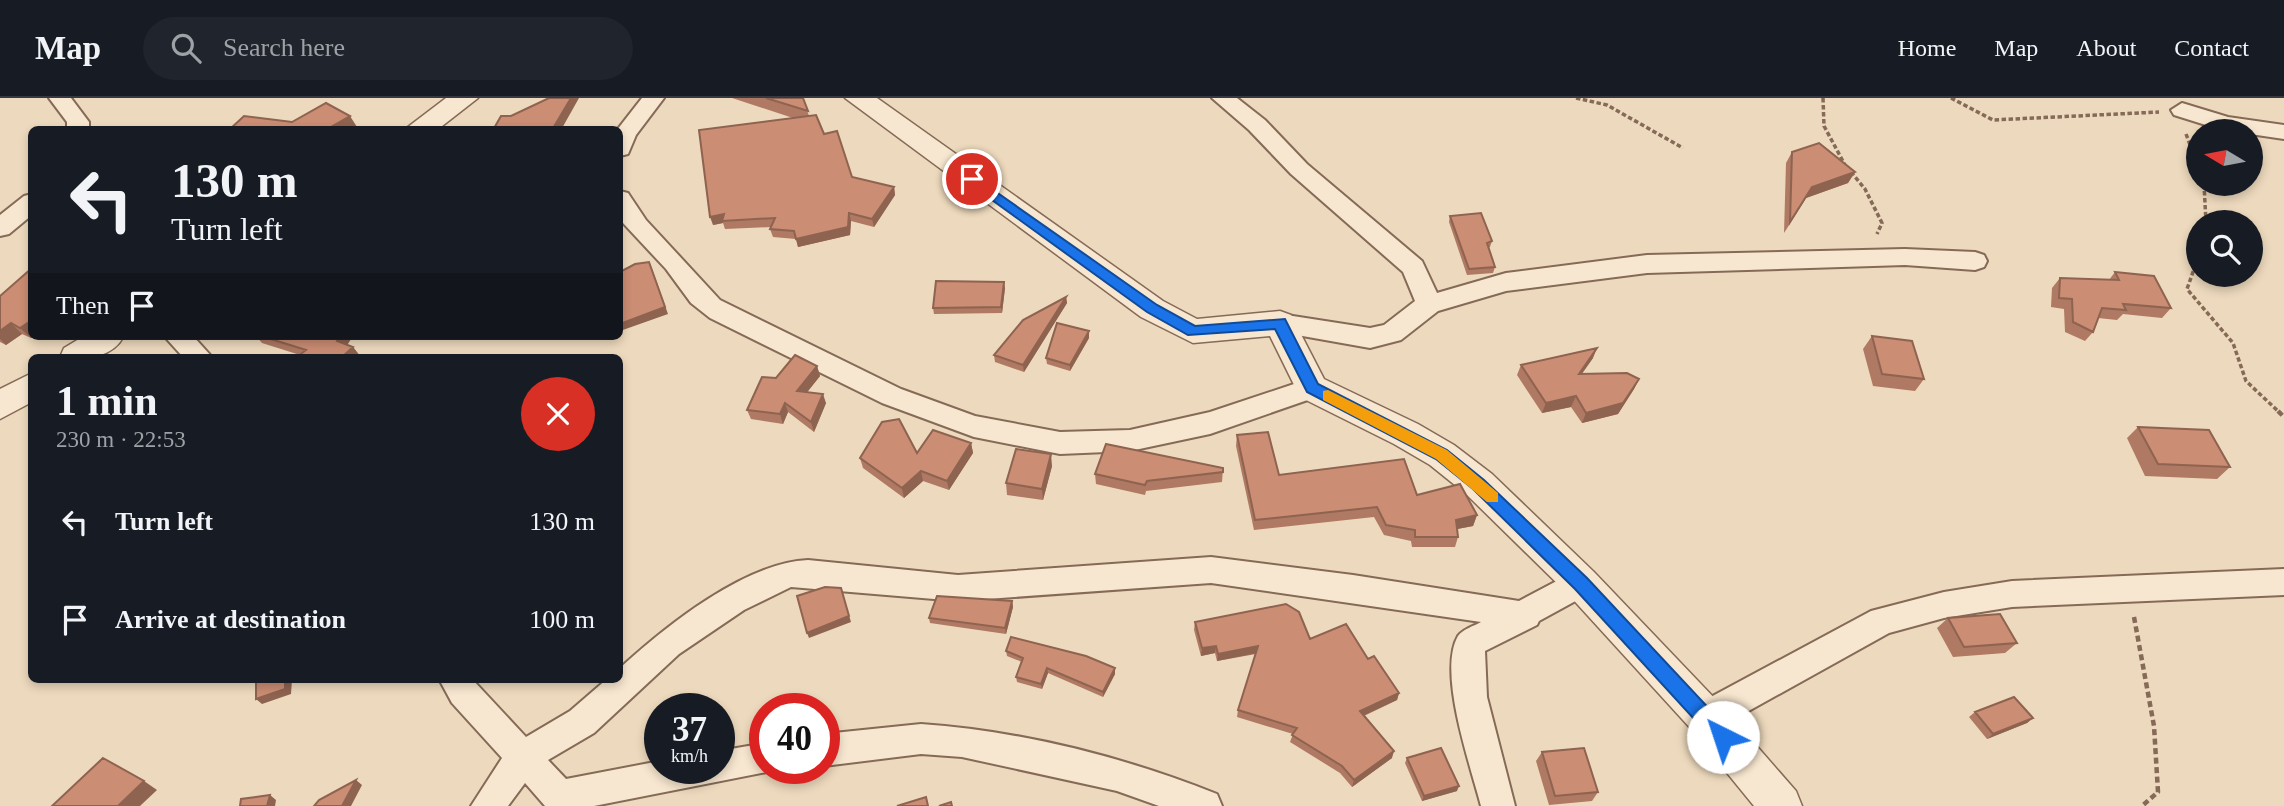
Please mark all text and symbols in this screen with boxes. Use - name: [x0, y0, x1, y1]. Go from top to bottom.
- search box: [143, 17, 633, 80]
- icon: search: [167, 29, 205, 67]
- text: Map: [35, 30, 101, 66]
- text: Search here: [223, 33, 345, 62]
- text: Home: [1898, 35, 1956, 61]
- text: Map: [1994, 35, 2038, 61]
- text: About: [2076, 35, 2136, 61]
- text: Contact: [2174, 35, 2249, 61]
- north arrow: [2186, 119, 2263, 196]
- map controls: [2186, 119, 2263, 287]
- pin: [942, 149, 1002, 209]
- text: 130 m: [171, 153, 298, 208]
- icon: left: [56, 154, 147, 245]
- icon: arrive: [953, 160, 991, 198]
- button: search: [2186, 210, 2263, 287]
- text: Turn left: [171, 211, 283, 247]
- icon: arrive: [123, 287, 161, 325]
- text: Then: [56, 291, 109, 320]
- button: close: [521, 377, 595, 451]
- text: 1 min: [56, 378, 158, 424]
- text: 230 m · 22:53: [56, 427, 186, 452]
- icon: left: [56, 503, 94, 541]
- text: Turn left: [115, 507, 213, 536]
- text: 130 m: [529, 507, 595, 536]
- icon: arrive: [56, 601, 94, 639]
- text: Arrive at destination: [115, 605, 346, 634]
- text: 100 m: [529, 605, 595, 634]
- speed limit sign: 40: [749, 693, 840, 784]
- position arrow: [1686, 700, 1760, 774]
- text: 37: [672, 710, 707, 749]
- text: km/h: [671, 746, 708, 766]

